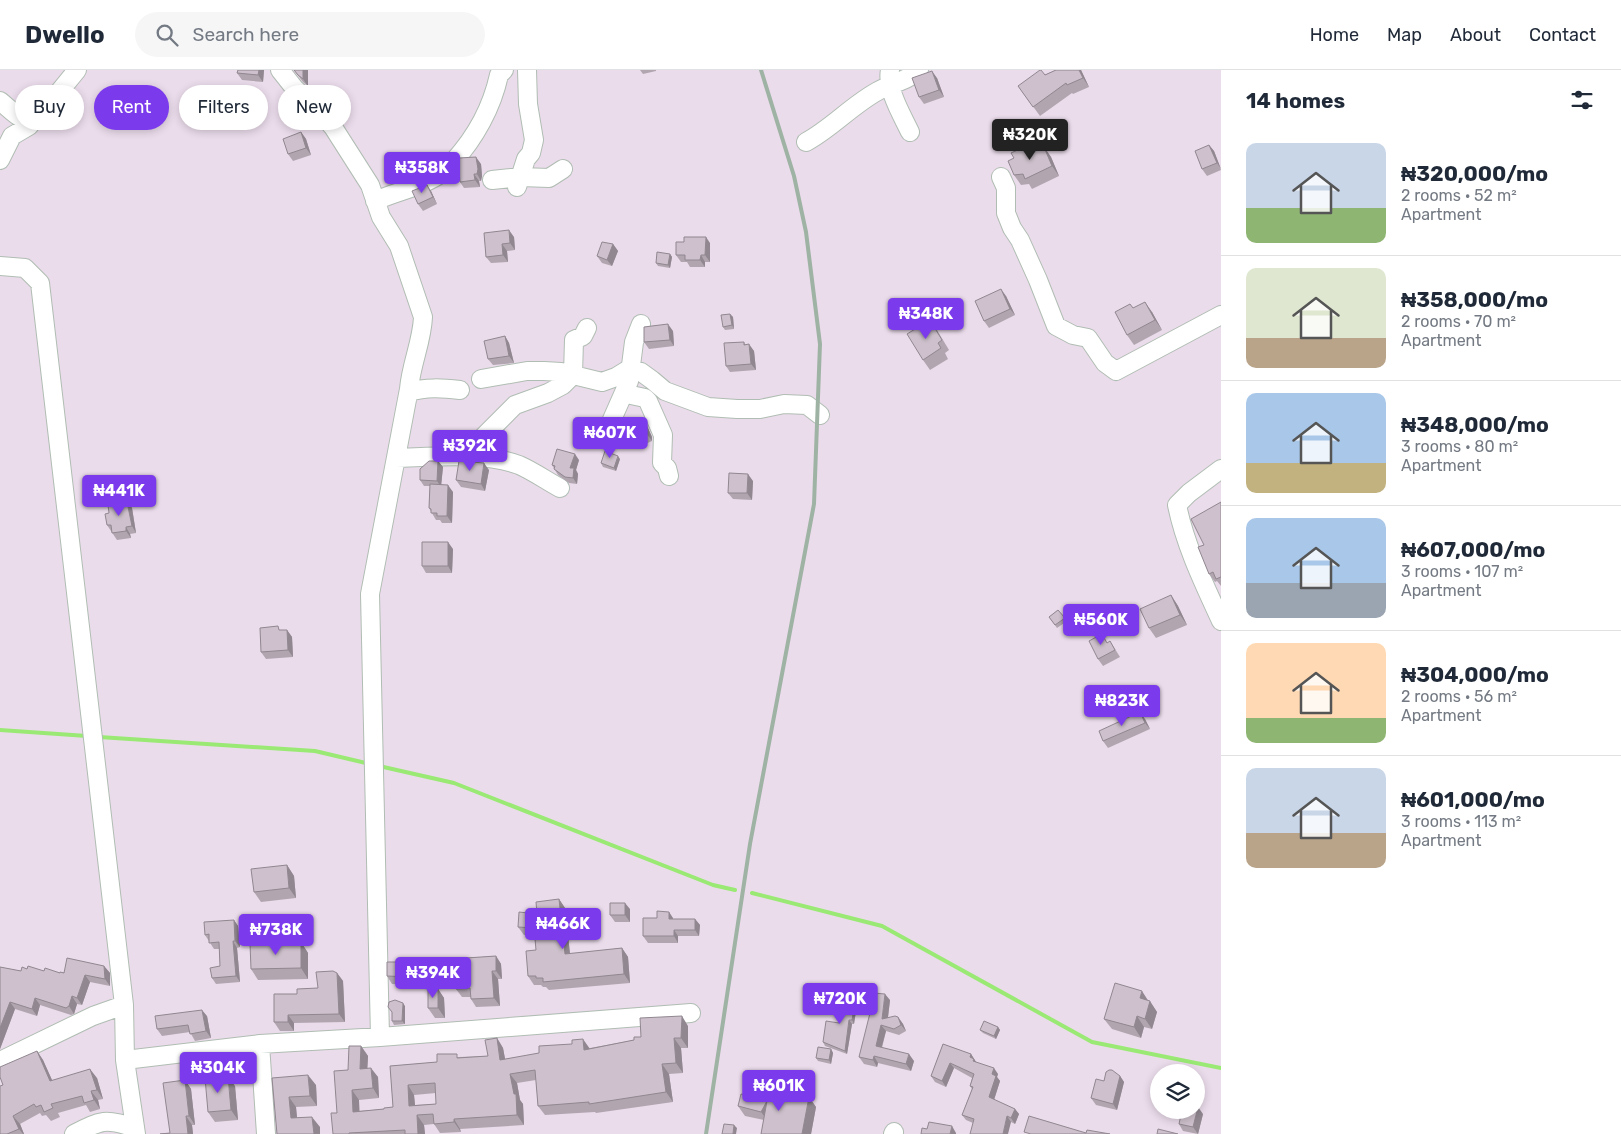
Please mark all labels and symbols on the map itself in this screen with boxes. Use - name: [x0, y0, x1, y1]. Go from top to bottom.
- pin: ₦320K: [995, 118, 1065, 161]
- pin: ₦358K: [387, 152, 457, 194]
- pin: ₦348K: [891, 298, 961, 340]
- pin: ₦607K: [575, 416, 645, 459]
- pin: ₦392K: [435, 430, 505, 472]
- pin: ₦441K: [84, 474, 154, 517]
- pin: ₦560K: [1066, 604, 1136, 646]
- pin: ₦823K: [1087, 684, 1157, 727]
- pin: ₦466K: [528, 908, 598, 950]
- pin: ₦738K: [241, 914, 311, 956]
- pin: ₦394K: [398, 956, 468, 999]
- pin: ₦720K: [805, 982, 875, 1025]
- pin: ₦304K: [183, 1052, 253, 1094]
- pin: ₦601K: [744, 1070, 814, 1112]

